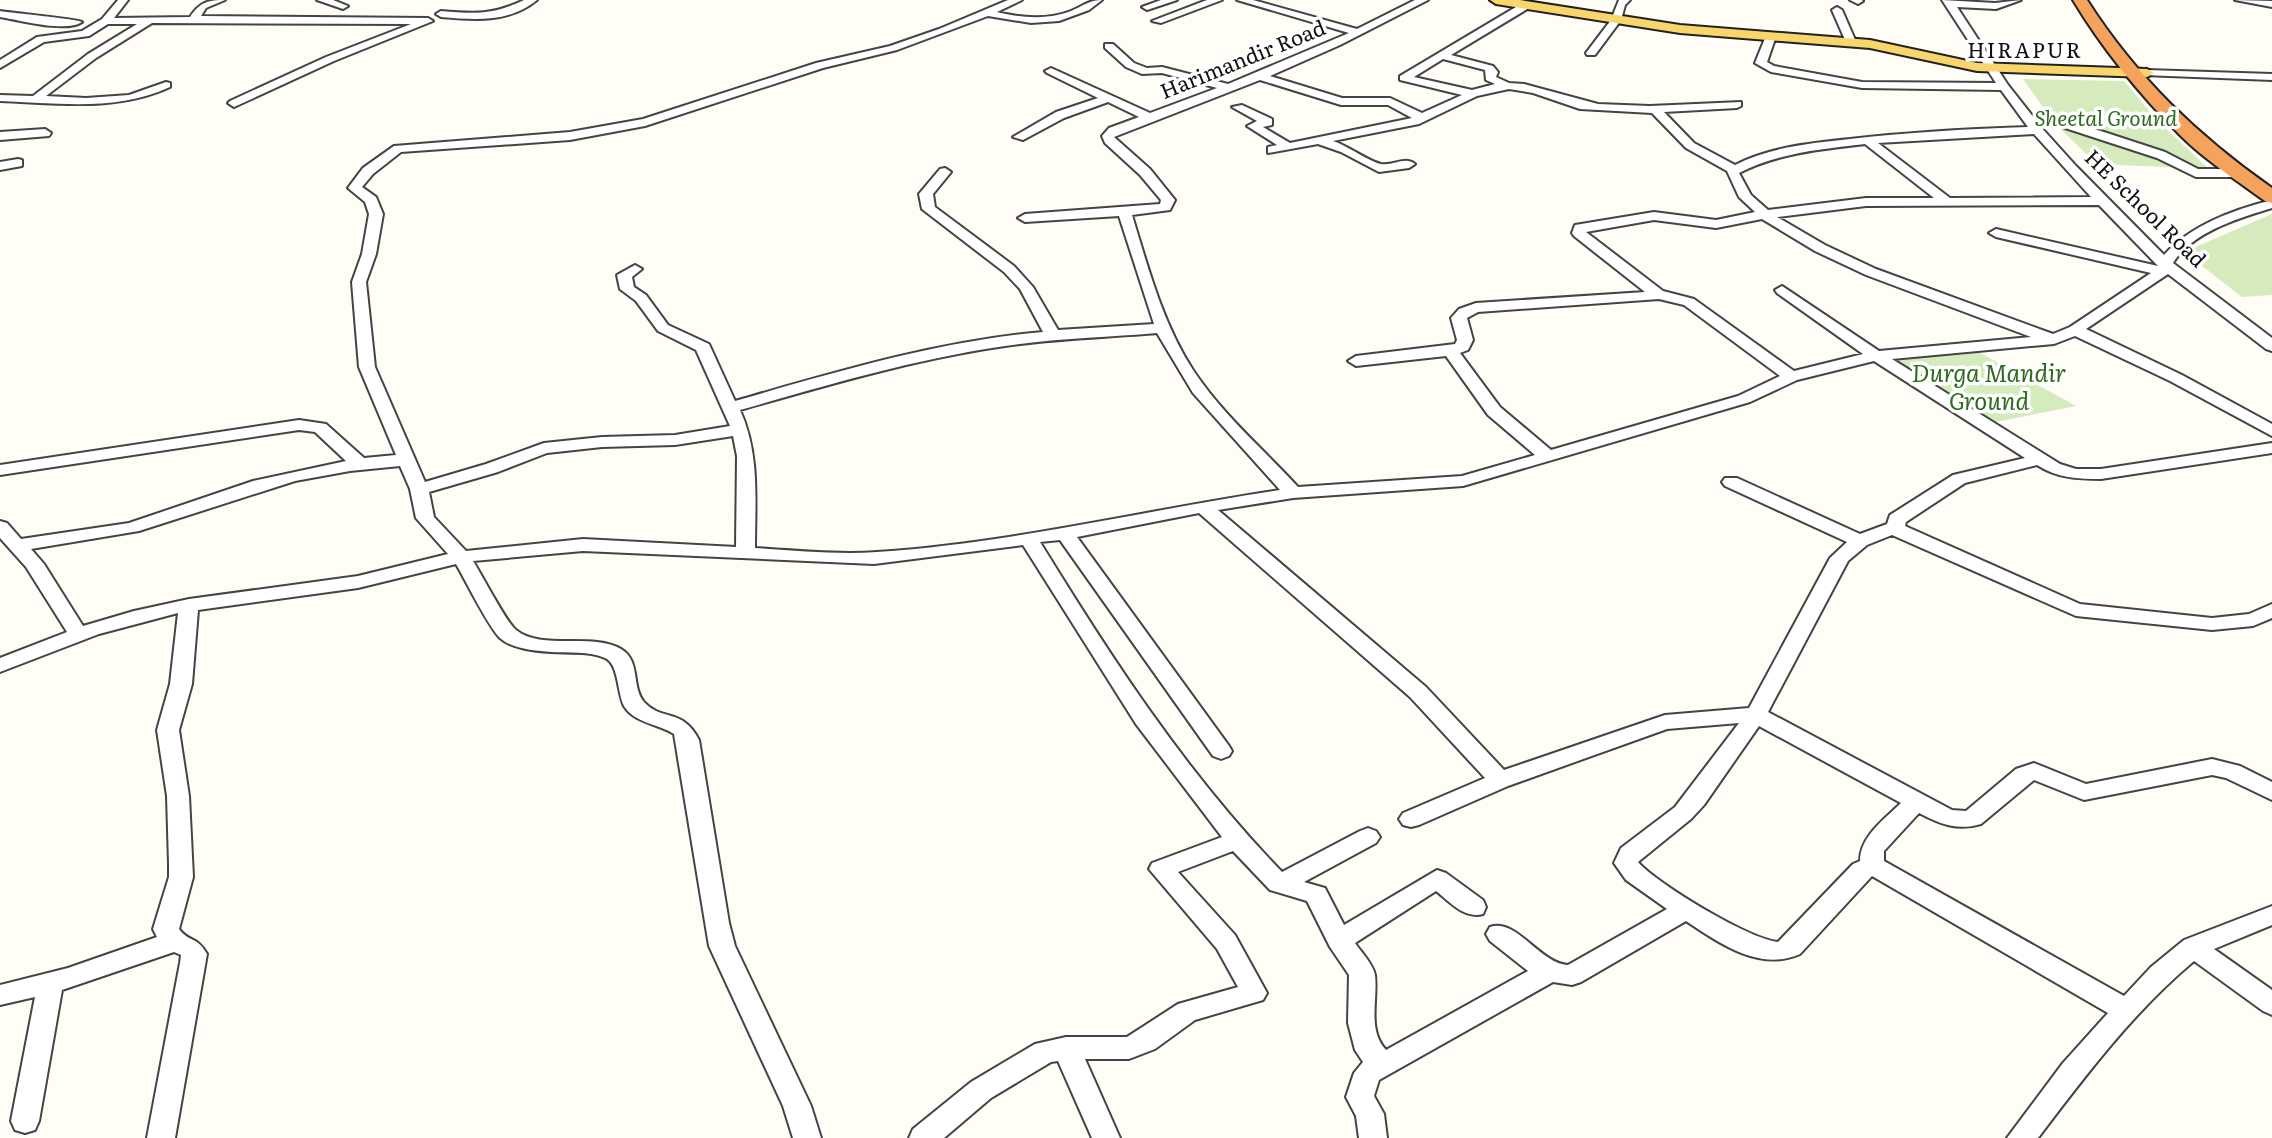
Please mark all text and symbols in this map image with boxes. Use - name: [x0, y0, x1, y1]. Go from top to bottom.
- street label: Harimandir Road: [1155, 10, 1330, 105]
- district label: HIRAPUR: [1967, 33, 2083, 64]
- park label: Sheetal Ground: [2035, 101, 2177, 132]
- street label: HE School Road: [2079, 141, 2215, 273]
- park label: Durga Mandir Ground: [1911, 354, 2067, 417]

